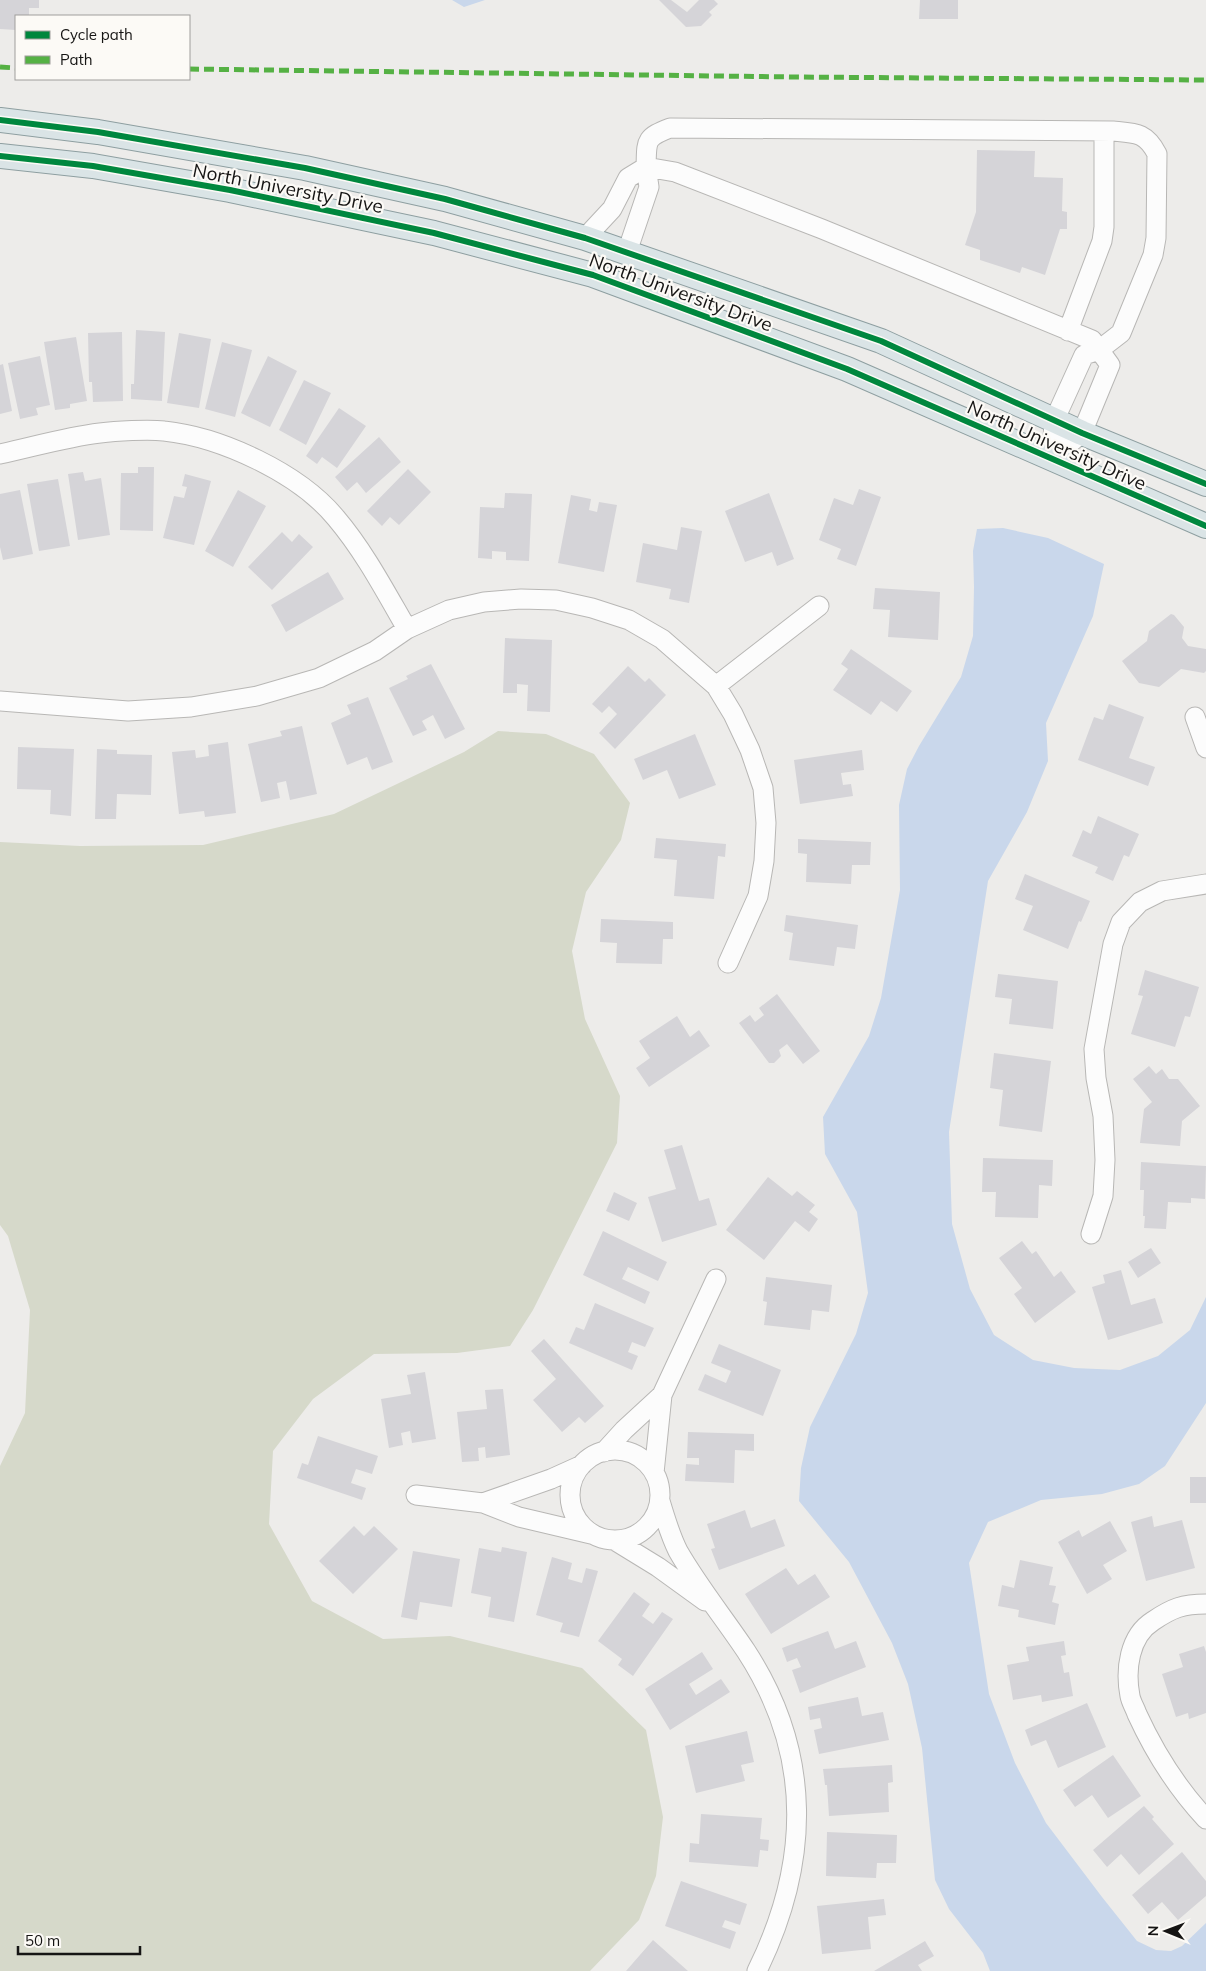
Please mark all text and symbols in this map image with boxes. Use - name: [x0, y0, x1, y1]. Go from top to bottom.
- legend: [15, 15, 190, 80]
- text: Cycle path: [60, 25, 133, 44]
- text: Path: [60, 50, 92, 69]
- street label: North University Drive: [191, 158, 385, 218]
- street label: North University Drive: [586, 248, 776, 336]
- street label: North University Drive: [964, 395, 1150, 495]
- north arrow: [1141, 1906, 1191, 1956]
- scale bar: [18, 1924, 140, 1956]
- text: N: [1144, 1925, 1162, 1936]
- text: 50 m: [25, 1931, 60, 1950]

